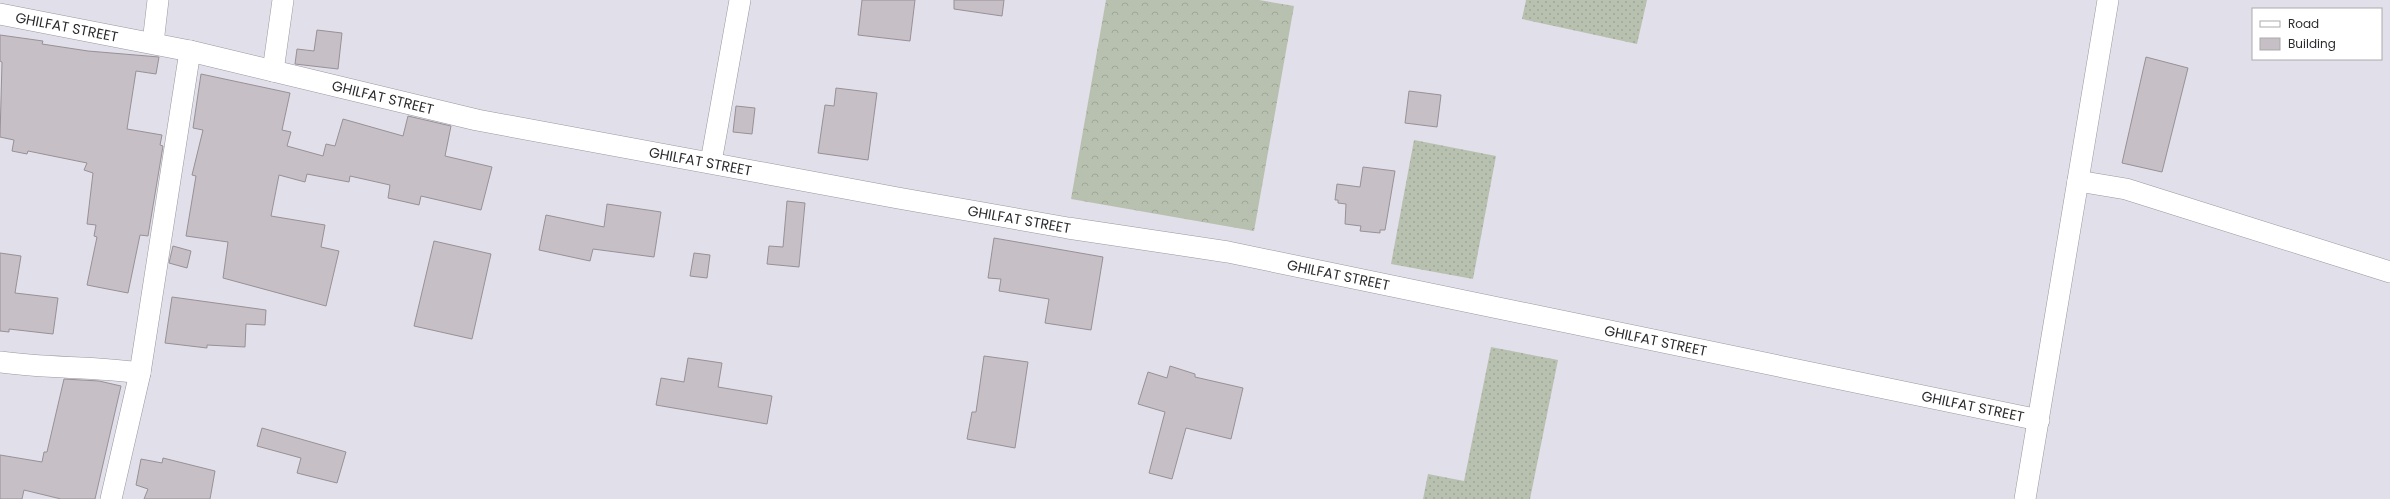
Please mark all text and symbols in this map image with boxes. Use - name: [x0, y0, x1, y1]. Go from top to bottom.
- street label: GHILFAT STREET: [14, 7, 120, 47]
- legend: [2252, 8, 2382, 60]
- text: Road: [2288, 15, 2319, 32]
- text: Building: [2288, 35, 2336, 52]
- street label: GHILFAT STREET: [330, 75, 436, 119]
- street label: GHILFAT STREET: [647, 142, 754, 181]
- street label: GHILFAT STREET: [966, 200, 1073, 238]
- street label: GHILFAT STREET: [1285, 254, 1392, 295]
- street label: GHILFAT STREET: [1603, 320, 1709, 361]
- street label: GHILFAT STREET: [1920, 386, 2026, 427]

